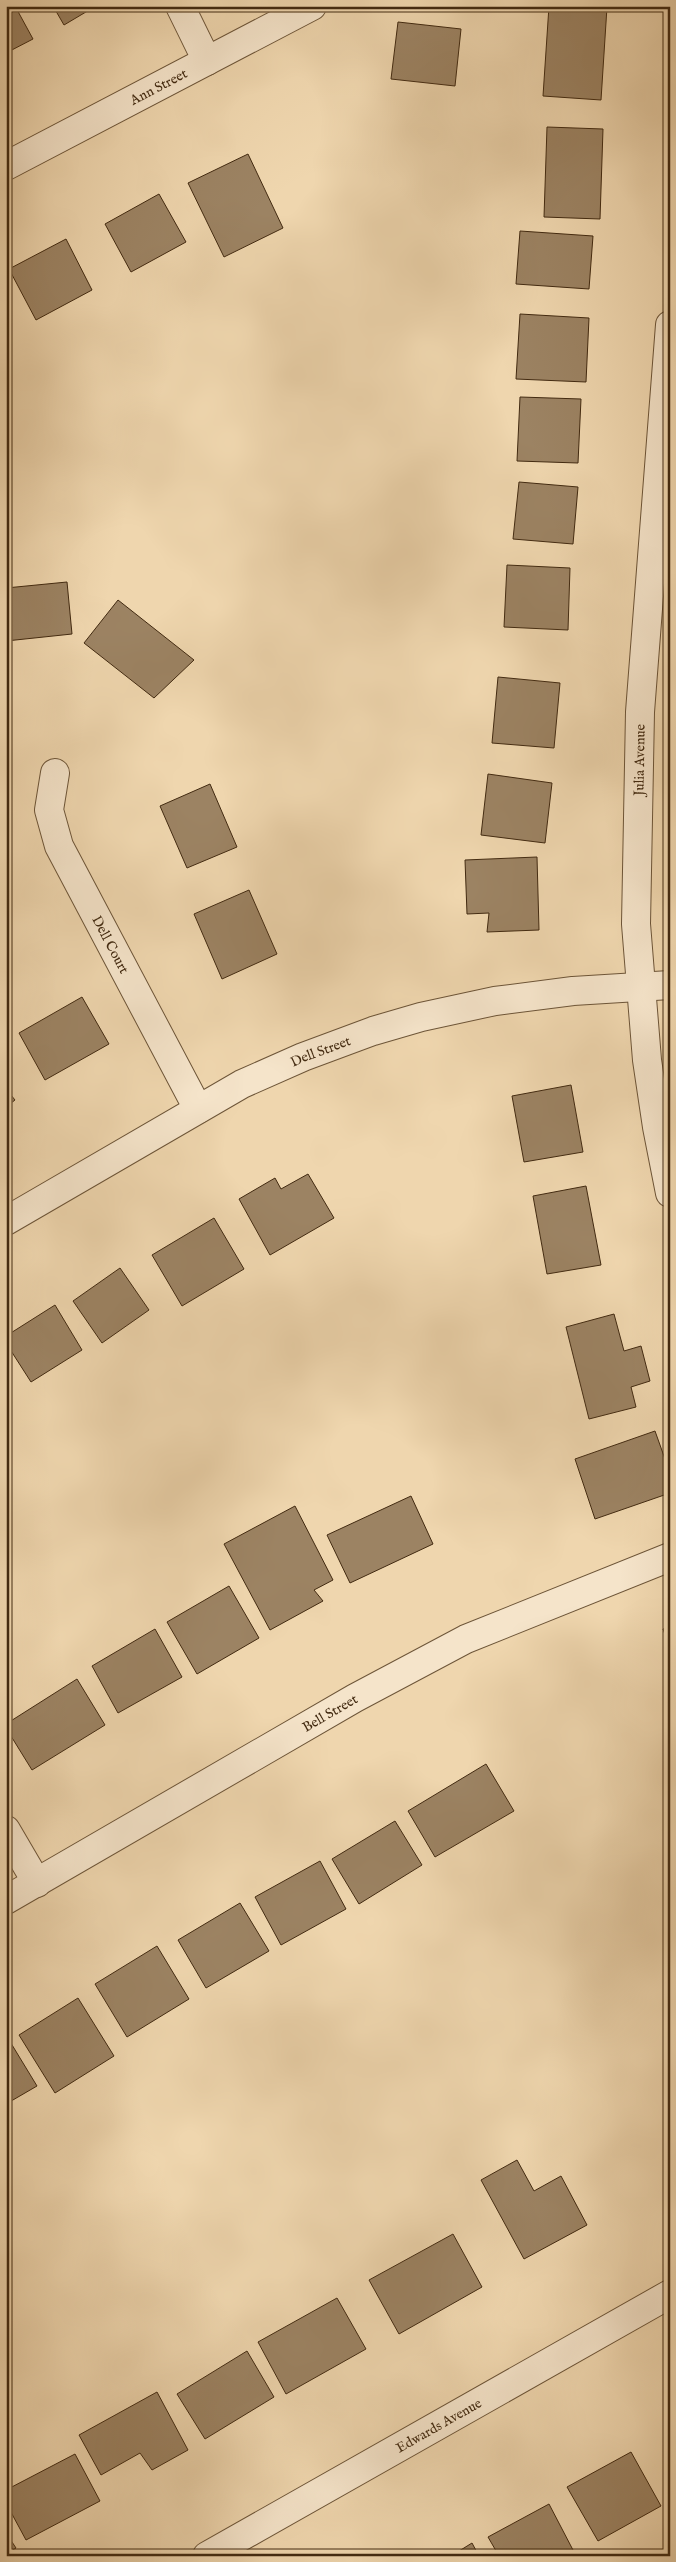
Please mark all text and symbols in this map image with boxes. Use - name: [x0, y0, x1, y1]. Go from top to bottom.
- street label: Ann Street: [126, 65, 191, 110]
- street label: Julia Avenue: [630, 723, 650, 798]
- street label: Dell Court: [87, 913, 133, 977]
- street label: Dell Street: [288, 1032, 354, 1071]
- street label: Bell Street: [299, 1690, 361, 1737]
- street label: Edwards Avenue: [393, 2394, 486, 2457]

